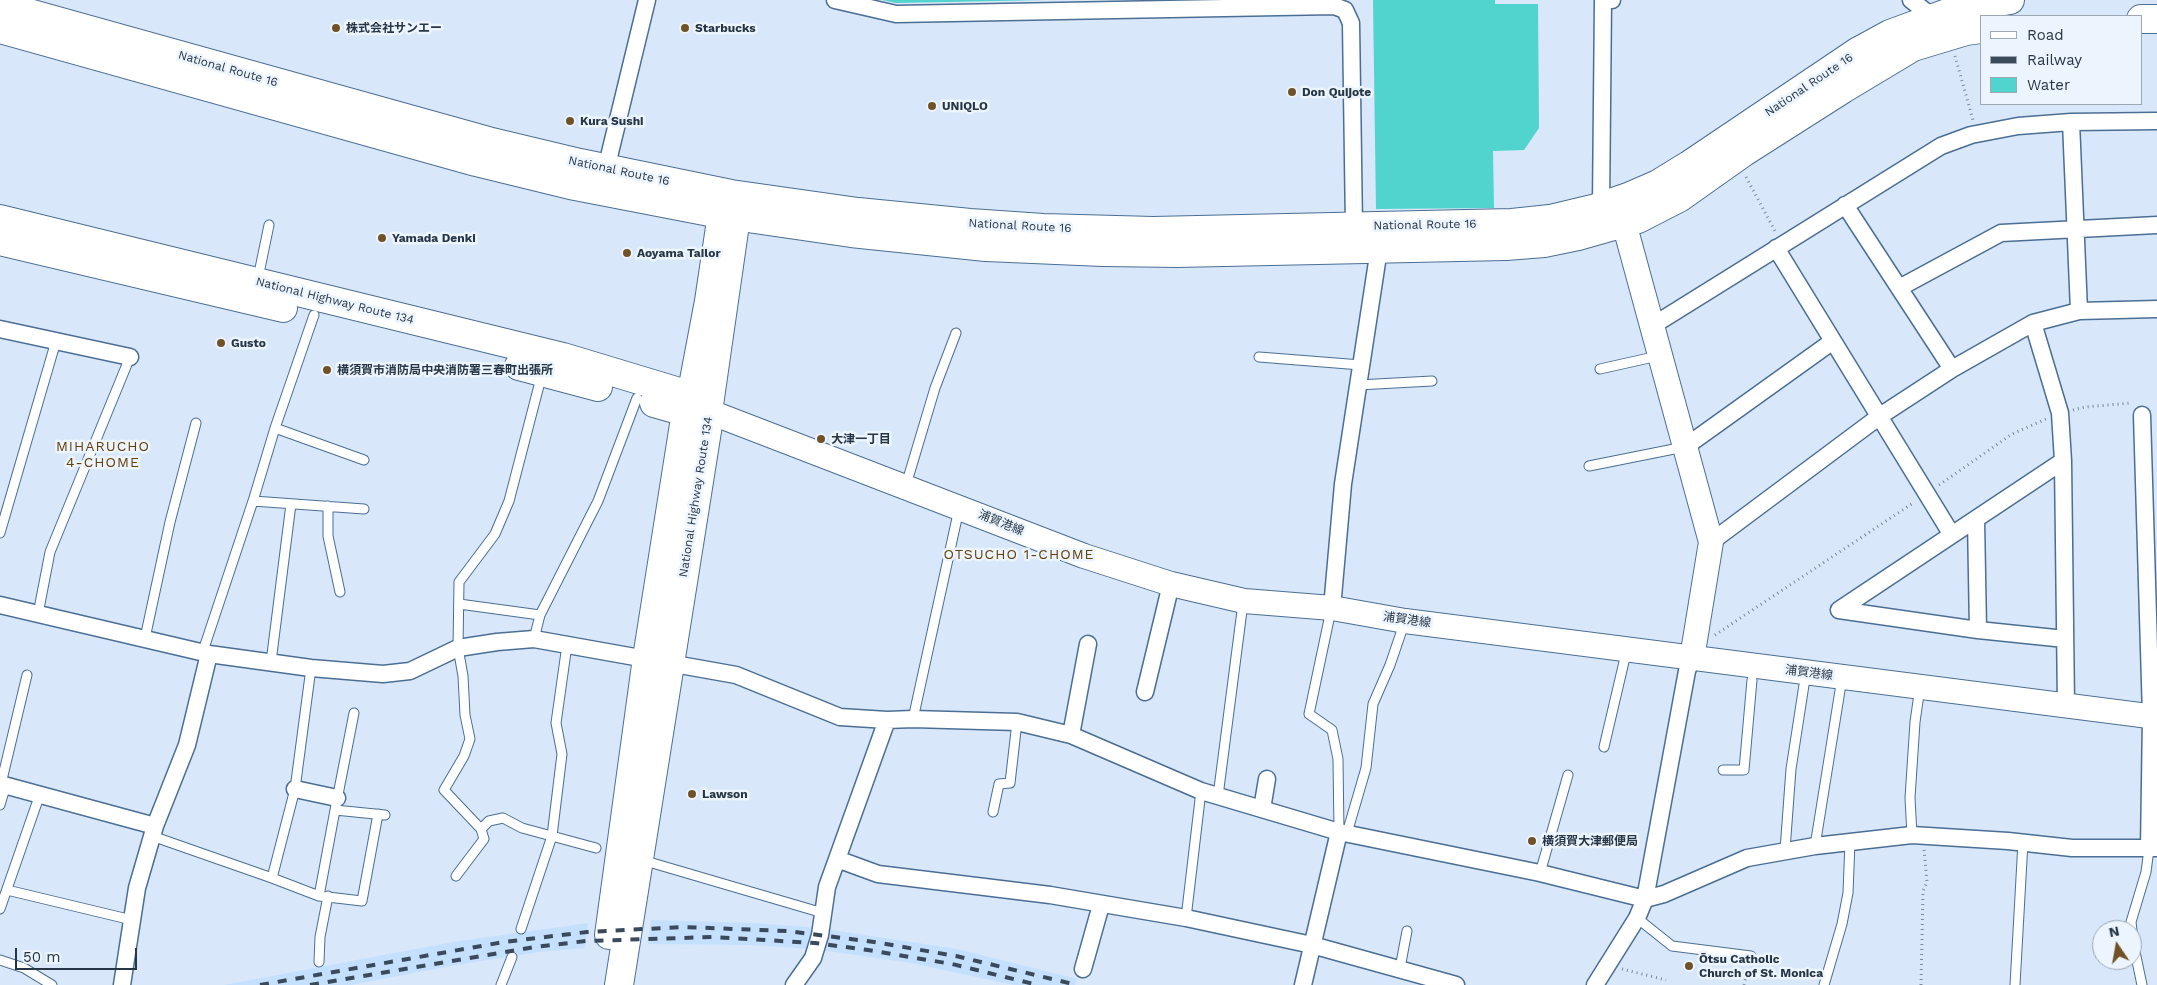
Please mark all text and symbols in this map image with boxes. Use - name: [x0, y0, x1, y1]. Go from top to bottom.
- legend: [1980, 15, 2142, 105]
- place label: 株式会社サンエー: [346, 21, 442, 35]
- place label: Starbucks: [695, 21, 756, 35]
- marker: 株式会社サンエー: [330, 22, 342, 34]
- marker: Starbucks: [679, 22, 691, 34]
- text: Road: [2027, 26, 2064, 44]
- street label: National Route 16: [176, 48, 280, 90]
- street label: National Route 16: [1762, 50, 1856, 120]
- text: Railway: [2027, 51, 2082, 69]
- text: Water: [2027, 76, 2070, 94]
- place label: Don Quijote: [1302, 85, 1371, 99]
- marker: Don Quijote: [1286, 86, 1298, 98]
- place label: UNIQLO: [942, 99, 988, 113]
- marker: UNIQLO: [926, 100, 938, 112]
- place label: Kura Sushi: [580, 114, 644, 128]
- marker: Kura Sushi: [564, 115, 576, 127]
- street label: National Route 16: [567, 153, 671, 189]
- street label: National Route 16: [968, 216, 1072, 236]
- street label: National Route 16: [1373, 217, 1477, 233]
- place label: Yamada Denki: [392, 231, 476, 245]
- marker: Yamada Denki: [376, 232, 388, 244]
- place label: Aoyama Tailor: [637, 246, 721, 260]
- marker: Aoyama Tailor: [621, 247, 633, 259]
- street label: National Highway Route 134: [254, 274, 416, 328]
- place label: Gusto: [231, 336, 266, 350]
- marker: Gusto: [215, 337, 227, 349]
- place label: 横須賀市消防局中央消防署三春町出張所: [337, 363, 553, 377]
- marker: 横須賀市消防局中央消防署三春町出張所: [321, 364, 333, 376]
- street label: National Highway Route 134: [676, 416, 716, 578]
- place label: 大津一丁目: [831, 432, 891, 446]
- marker: 大津一丁目: [815, 433, 827, 445]
- district label: MIHARUCHO 4-CHOME: [55, 439, 151, 472]
- street label: 浦賀港線: [976, 507, 1026, 539]
- district label: OTSUCHO 1-CHOME: [942, 547, 1096, 563]
- street label: 浦賀港線: [1382, 610, 1432, 630]
- street label: 浦賀港線: [1784, 663, 1834, 683]
- place label: Lawson: [702, 787, 748, 801]
- marker: Lawson: [686, 788, 698, 800]
- place label: 横須賀大津郵便局: [1542, 834, 1638, 848]
- marker: 横須賀大津郵便局: [1526, 835, 1538, 847]
- north arrow: [2092, 920, 2142, 970]
- text: N: [2107, 922, 2121, 940]
- scale bar: [18, 938, 140, 970]
- text: 50 m: [23, 948, 60, 966]
- place label: Ōtsu Catholic Church of St. Monica: [1699, 952, 1823, 980]
- marker: Ōtsu Catholic Church of St. Monica: [1683, 960, 1695, 972]

